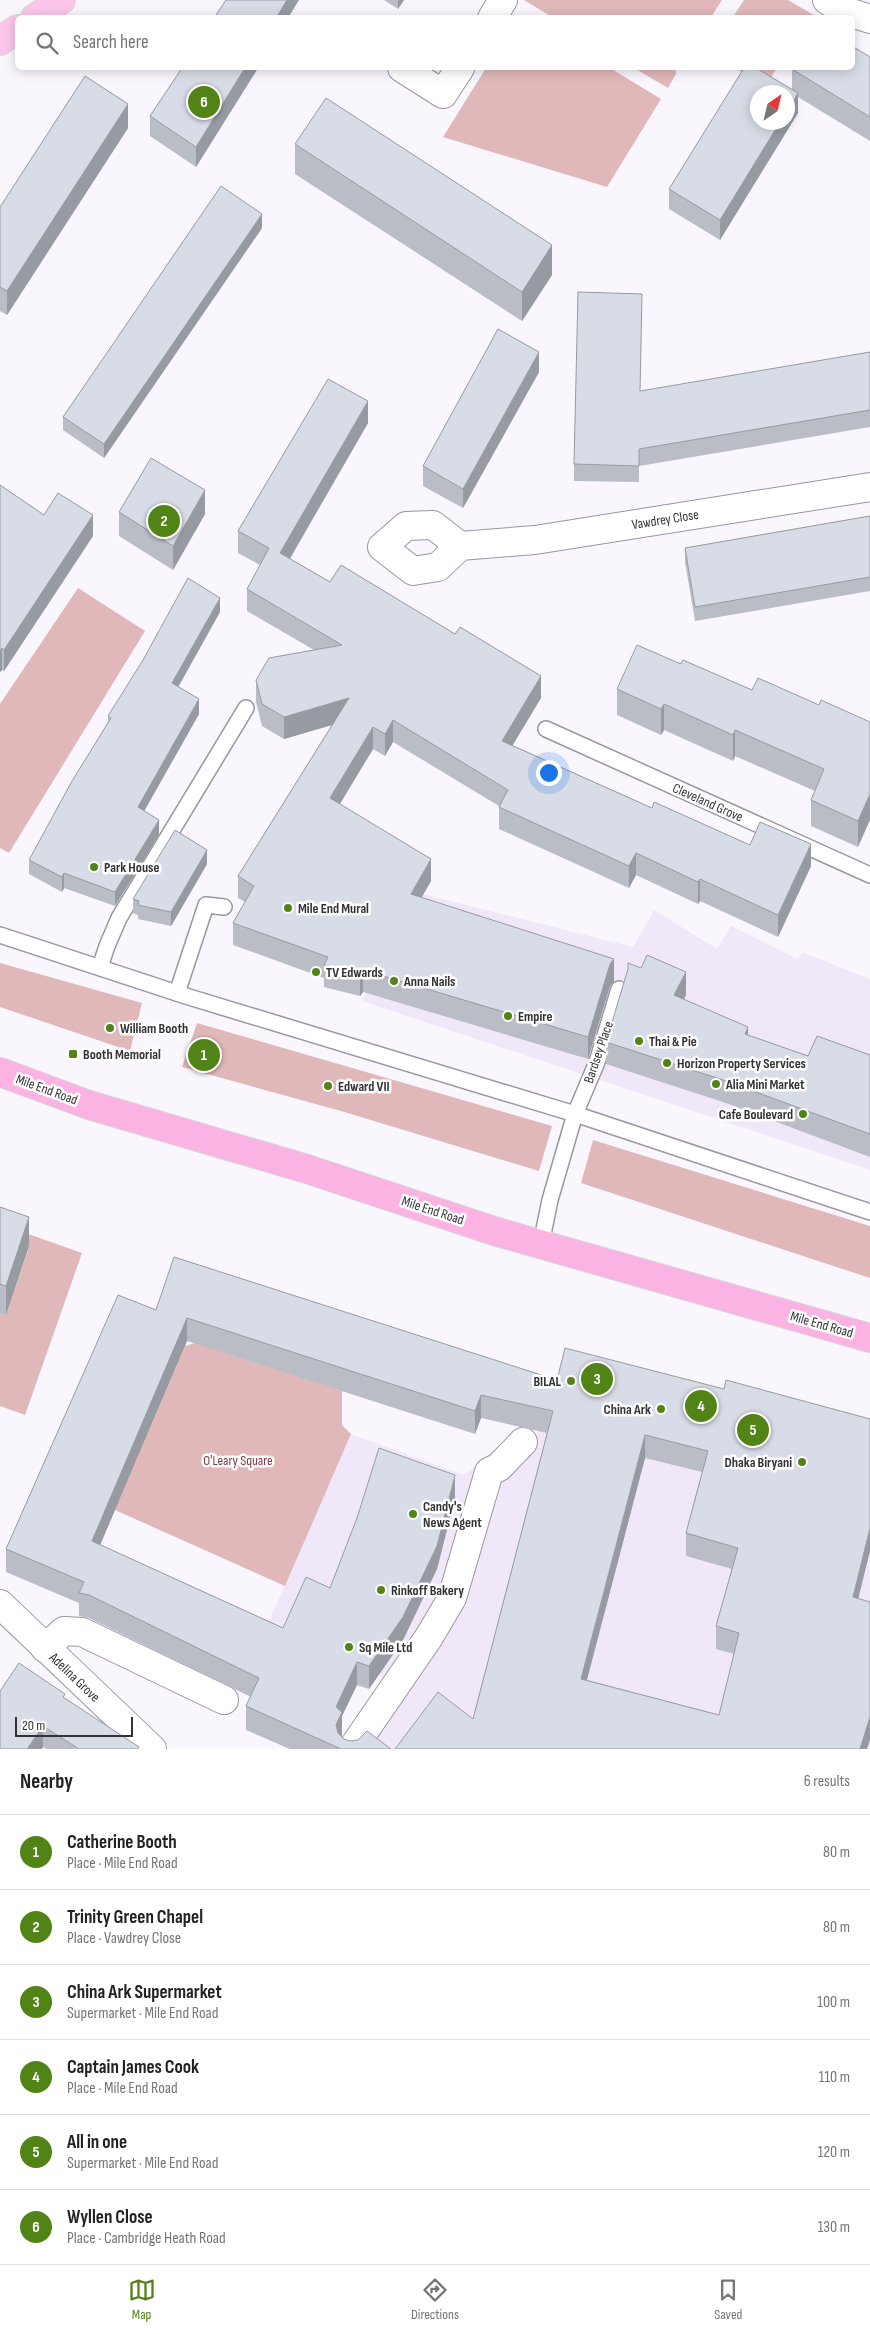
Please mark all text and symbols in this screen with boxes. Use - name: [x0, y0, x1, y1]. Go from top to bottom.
- search box: [15, 15, 855, 70]
- icon: search: [33, 29, 61, 57]
- text: Search here: [73, 31, 149, 54]
- pin: 6: [188, 83, 220, 121]
- north arrow: [750, 85, 795, 130]
- pin: 2: [148, 502, 180, 540]
- street label: Vawdrey Close: [630, 506, 700, 533]
- your location: [536, 760, 562, 786]
- street label: Cleveland Grove: [670, 779, 746, 826]
- place label: Park House: [104, 859, 159, 876]
- marker: Park House: [88, 861, 100, 873]
- place label: Mile End Mural: [298, 900, 369, 917]
- marker: Mile End Mural: [282, 902, 294, 914]
- place label: TV Edwards: [326, 964, 383, 981]
- marker: TV Edwards: [310, 966, 322, 978]
- place label: Anna Nails: [403, 973, 455, 990]
- marker: Anna Nails: [388, 975, 400, 987]
- place label: Empire: [518, 1008, 552, 1025]
- marker: Empire: [502, 1010, 514, 1022]
- street label: Bardsey Place: [580, 1019, 617, 1085]
- place label: William Booth: [120, 1020, 188, 1037]
- marker: William Booth: [104, 1022, 116, 1034]
- place label: Thai & Pie: [649, 1033, 697, 1050]
- marker: Thai & Pie: [633, 1035, 645, 1047]
- pin: 1: [188, 1036, 220, 1074]
- place label: Booth Memorial: [83, 1046, 161, 1063]
- marker: Booth Memorial: [67, 1048, 79, 1060]
- place label: Horizon Property Services: [677, 1055, 806, 1072]
- marker: Horizon Property Services: [661, 1057, 673, 1069]
- street label: Mile End Road: [14, 1070, 80, 1109]
- place label: Alia Mini Market: [725, 1076, 805, 1093]
- place label: Edward VII: [338, 1078, 390, 1095]
- marker: Alia Mini Market: [710, 1078, 722, 1090]
- marker: Edward VII: [322, 1080, 334, 1092]
- place label: Cafe Boulevard: [719, 1106, 793, 1123]
- marker: Cafe Boulevard: [797, 1108, 809, 1120]
- street label: Mile End Road: [400, 1192, 466, 1229]
- street label: Mile End Road: [789, 1307, 855, 1342]
- pin: 3: [581, 1360, 613, 1398]
- place label: BILAL: [533, 1373, 561, 1390]
- marker: BILAL: [565, 1375, 577, 1387]
- pin: 4: [685, 1387, 717, 1425]
- place label: China Ark: [604, 1401, 651, 1418]
- marker: China Ark: [655, 1403, 667, 1415]
- pin: 5: [737, 1411, 769, 1449]
- park label: O'Leary Square: [203, 1452, 273, 1469]
- place label: Dhaka Biryani: [725, 1454, 792, 1471]
- marker: Dhaka Biryani: [796, 1456, 808, 1468]
- place label: Candy's News Agent: [423, 1498, 482, 1531]
- marker: Candy's News Agent: [407, 1508, 419, 1520]
- place label: Rinkoff Bakery: [391, 1582, 464, 1599]
- marker: Rinkoff Bakery: [375, 1584, 387, 1596]
- place label: Sq Mile Ltd: [359, 1639, 412, 1656]
- marker: Sq Mile Ltd: [343, 1641, 355, 1653]
- street label: Adelina Grove: [45, 1648, 104, 1706]
- scale bar: [15, 1714, 132, 1737]
- text: 20 m: [22, 1717, 45, 1734]
- text: Nearby: [20, 1769, 73, 1794]
- text: 6 results: [804, 1772, 850, 1791]
- text: Catherine Booth: [67, 1831, 177, 1854]
- text: 1: [33, 1843, 39, 1862]
- text: 80 m: [823, 1843, 850, 1862]
- text: Place · Mile End Road: [67, 1854, 178, 1873]
- text: Trinity Green Chapel: [67, 1906, 203, 1929]
- text: 2: [32, 1918, 40, 1937]
- text: 80 m: [823, 1918, 850, 1937]
- text: Place · Vawdrey Close: [67, 1929, 181, 1948]
- text: China Ark Supermarket: [67, 1981, 222, 2004]
- text: 3: [32, 1993, 40, 2012]
- text: 100 m: [817, 1993, 850, 2012]
- text: Supermarket · Mile End Road: [67, 2004, 218, 2023]
- text: Captain James Cook: [67, 2056, 199, 2079]
- text: 4: [32, 2068, 40, 2087]
- text: 110 m: [819, 2068, 850, 2087]
- text: Place · Mile End Road: [67, 2079, 178, 2098]
- text: All in one: [67, 2131, 127, 2154]
- text: 5: [32, 2143, 40, 2162]
- text: 120 m: [818, 2143, 850, 2162]
- text: Supermarket · Mile End Road: [67, 2154, 218, 2173]
- text: Wyllen Close: [67, 2206, 153, 2229]
- text: 6: [32, 2218, 40, 2237]
- text: 130 m: [818, 2218, 850, 2237]
- text: Place · Cambridge Heath Road: [67, 2229, 226, 2248]
- tab: Map: [128, 2276, 156, 2323]
- tab: Directions: [411, 2276, 459, 2323]
- tab: Saved: [714, 2276, 742, 2323]

